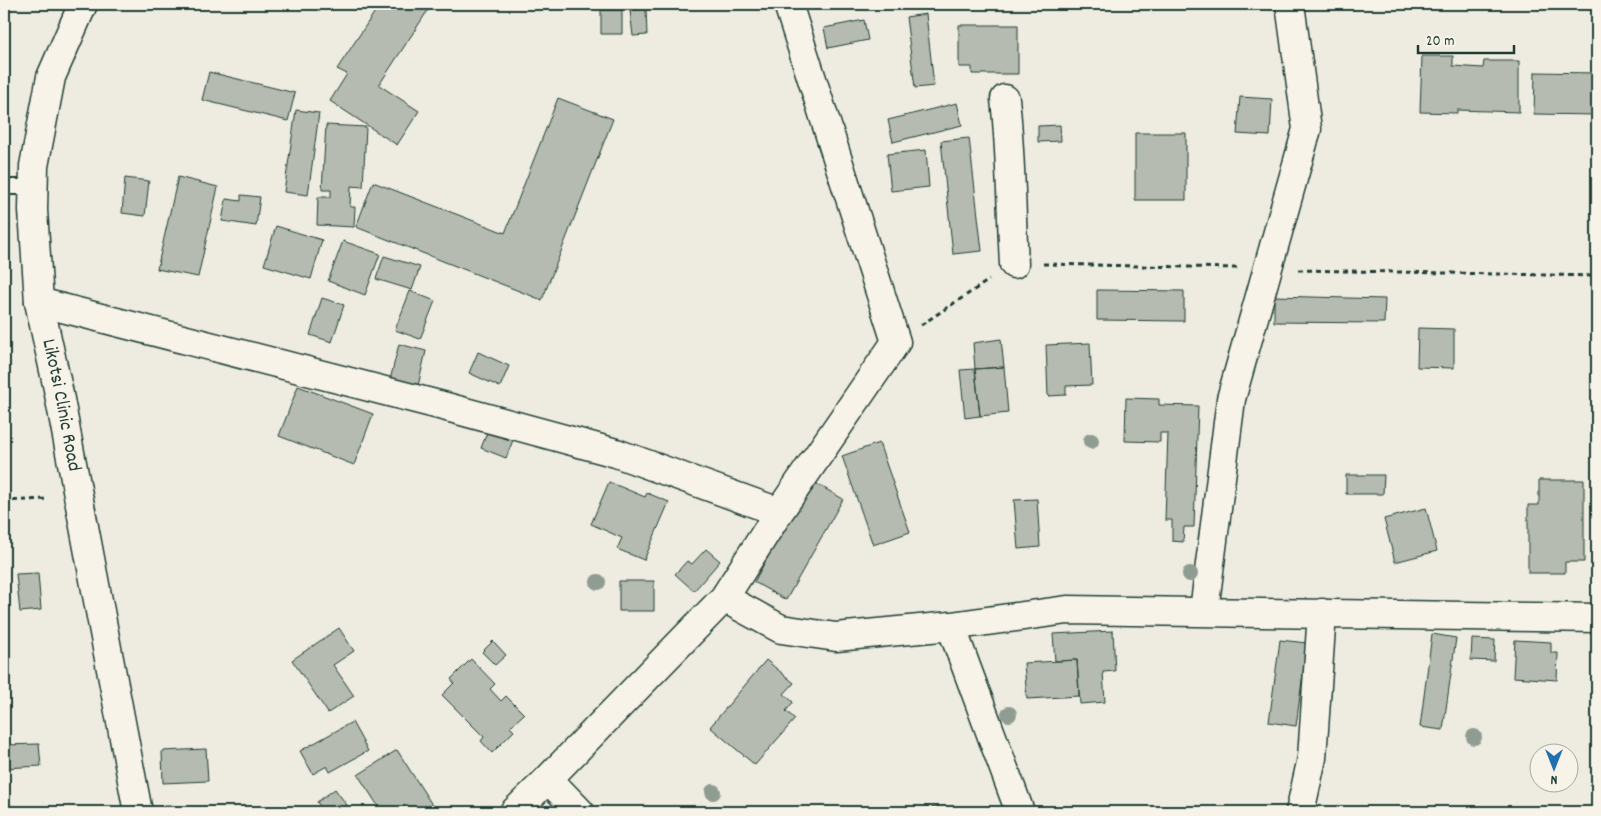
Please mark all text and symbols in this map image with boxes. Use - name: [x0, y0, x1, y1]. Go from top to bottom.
- scale bar: [1418, 22, 1515, 54]
- text: 20 m: [1426, 31, 1454, 53]
- street label: Likotsi Clinic Road: [33, 336, 87, 474]
- north arrow: [1528, 744, 1578, 794]
- text: N: [1550, 769, 1557, 789]

